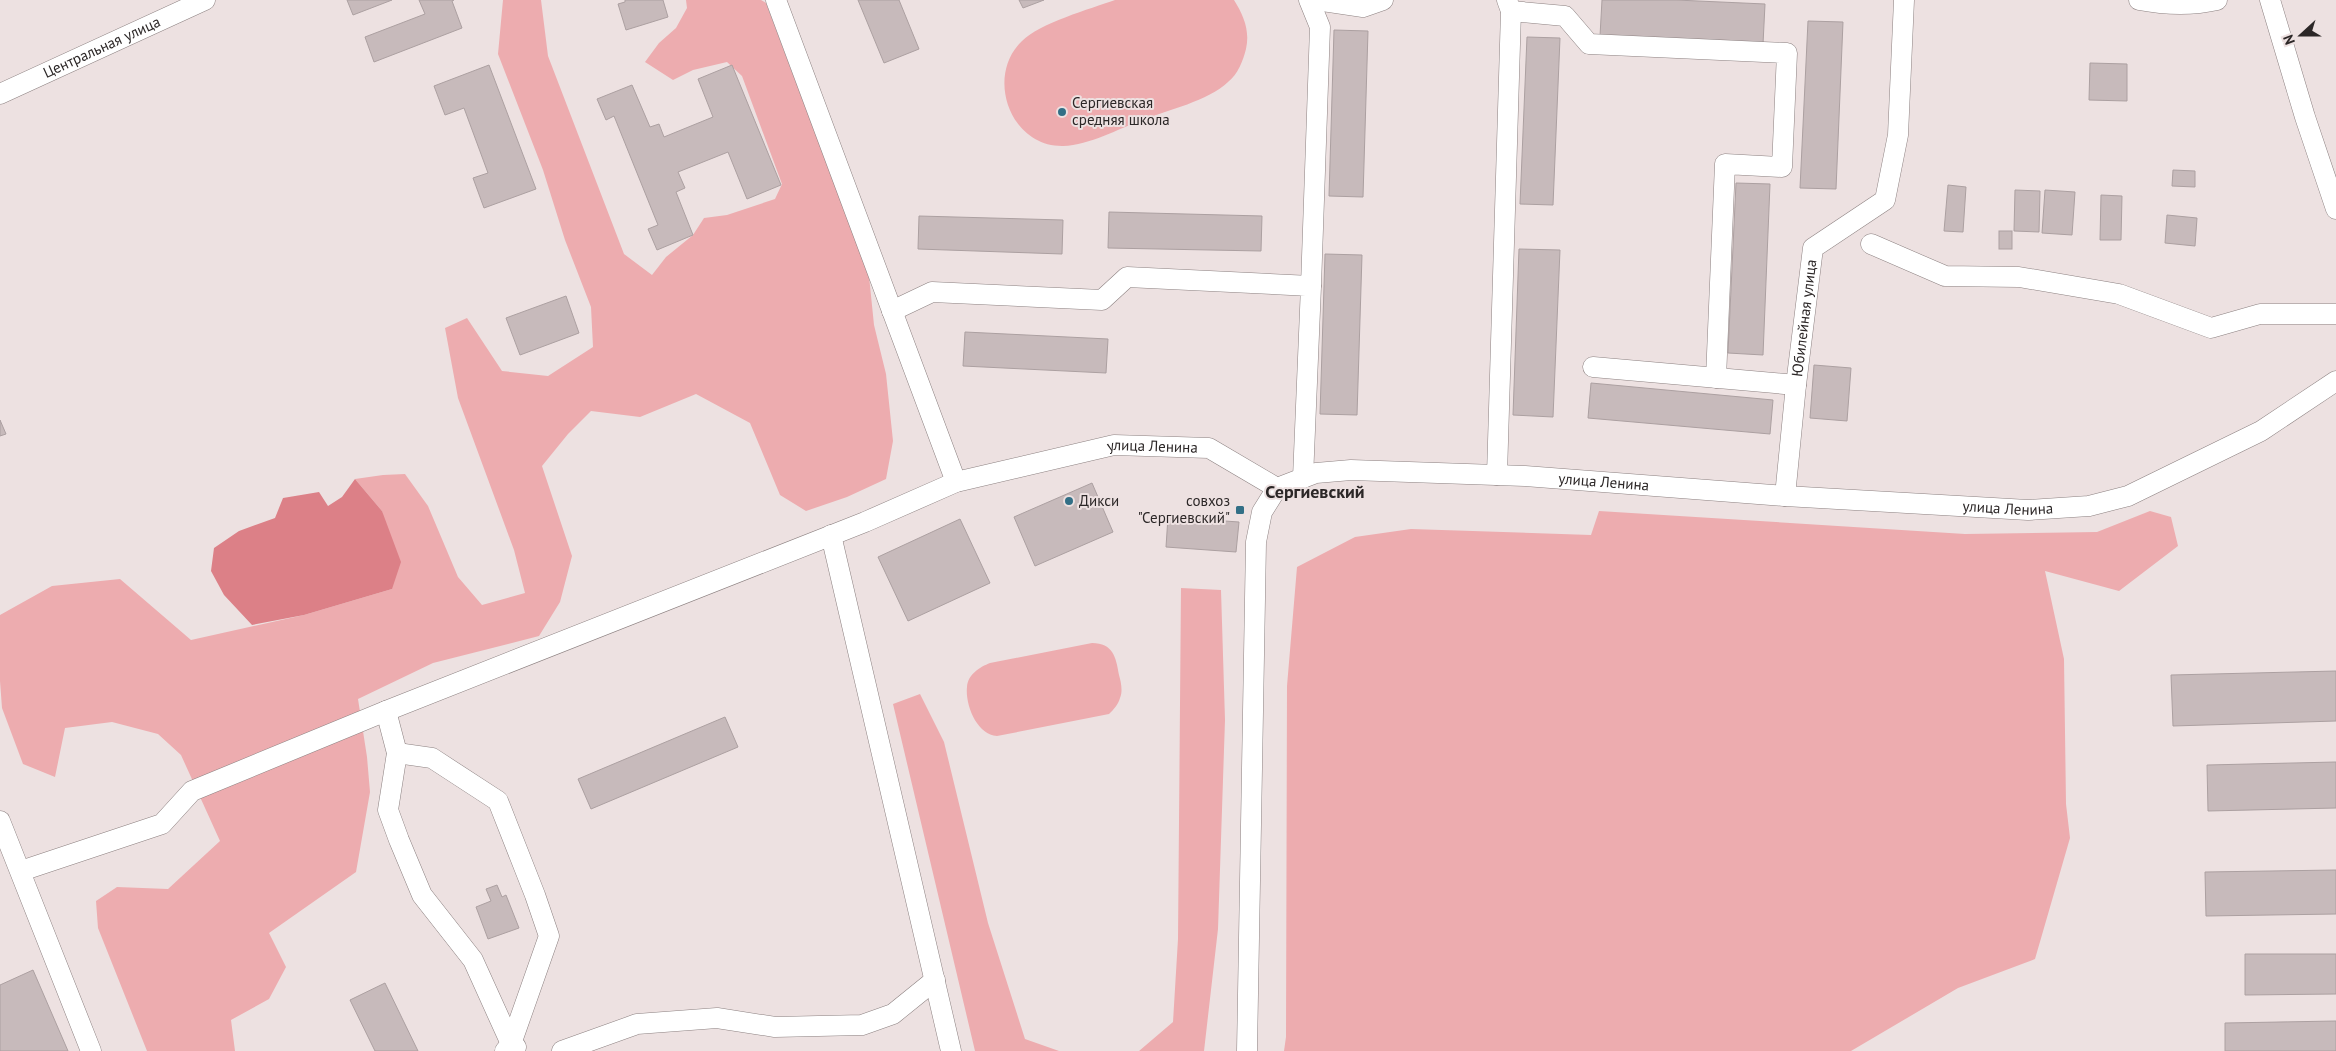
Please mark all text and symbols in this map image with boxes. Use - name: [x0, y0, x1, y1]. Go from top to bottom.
- north arrow: [2276, 10, 2326, 60]
- street label: Центральная улица: [40, 12, 163, 82]
- text: N: [2279, 32, 2299, 47]
- place label: Сергиевская средняя школа: [1072, 93, 1170, 129]
- marker: Сергиевская средняя школа: [1056, 106, 1068, 118]
- street label: Юбилейная улица: [1787, 258, 1821, 378]
- street label: улица Ленина: [1105, 435, 1198, 457]
- street label: улица Ленина: [1558, 469, 1650, 495]
- district label: Сергиевский: [1265, 480, 1365, 503]
- place label: Дикси: [1079, 491, 1119, 510]
- place label: совхоз "Сергиевский": [1138, 491, 1230, 527]
- marker: Дикси: [1063, 495, 1075, 507]
- street label: улица Ленина: [1962, 496, 2054, 519]
- marker: совхоз "Сергиевский": [1234, 504, 1246, 516]

